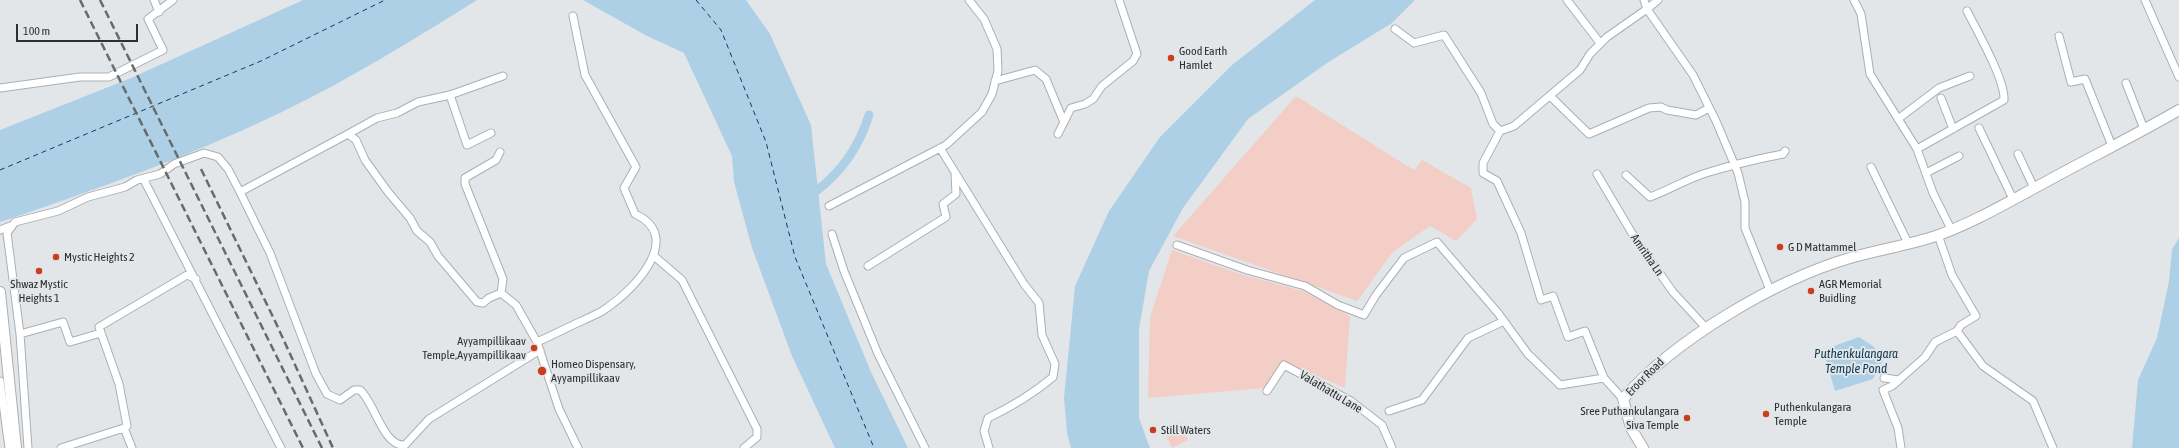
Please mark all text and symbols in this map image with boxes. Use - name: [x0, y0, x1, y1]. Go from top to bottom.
- scale bar: [18, 16, 140, 42]
- text: 100 m: [23, 24, 50, 38]
- place label: Good Earth Hamlet: [1179, 44, 1227, 72]
- marker: Good Earth Hamlet: [1166, 53, 1176, 63]
- street label: Amritha Ln: [1627, 231, 1667, 279]
- place label: G D Mattammel: [1788, 240, 1856, 254]
- marker: G D Mattammel: [1775, 242, 1785, 252]
- place label: Mystic Heights 2: [64, 250, 135, 264]
- marker: Mystic Heights 2: [51, 252, 61, 262]
- marker: Shwaz Mystic Heights 1: [34, 266, 44, 276]
- place label: Shwaz Mystic Heights 1: [10, 277, 68, 305]
- place label: AGR Memorial Buidling: [1819, 277, 1882, 305]
- marker: AGR Memorial Buidling: [1806, 286, 1816, 296]
- place label: Ayyampillikaav Temple,Ayyampillikaav: [422, 334, 526, 362]
- marker: Ayyampillikaav Temple,Ayyampillikaav: [529, 343, 539, 353]
- water label: Puthenkulangara Temple Pond: [1814, 346, 1898, 377]
- street label: Eroor Road: [1623, 355, 1667, 399]
- place label: Homeo Dispensary, Ayyampillikaav: [551, 357, 636, 385]
- marker: Homeo Dispensary, Ayyampillikaav: [536, 365, 548, 377]
- street label: Valathattu Lane: [1297, 368, 1365, 416]
- place label: Puthenkulangara Temple: [1774, 400, 1851, 428]
- place label: Sree Puthankulangara Siva Temple: [1581, 404, 1679, 432]
- marker: Puthenkulangara Temple: [1761, 409, 1771, 419]
- marker: Sree Puthankulangara Siva Temple: [1682, 413, 1692, 423]
- place label: Still Waters: [1161, 423, 1211, 437]
- marker: Still Waters: [1148, 425, 1158, 435]

